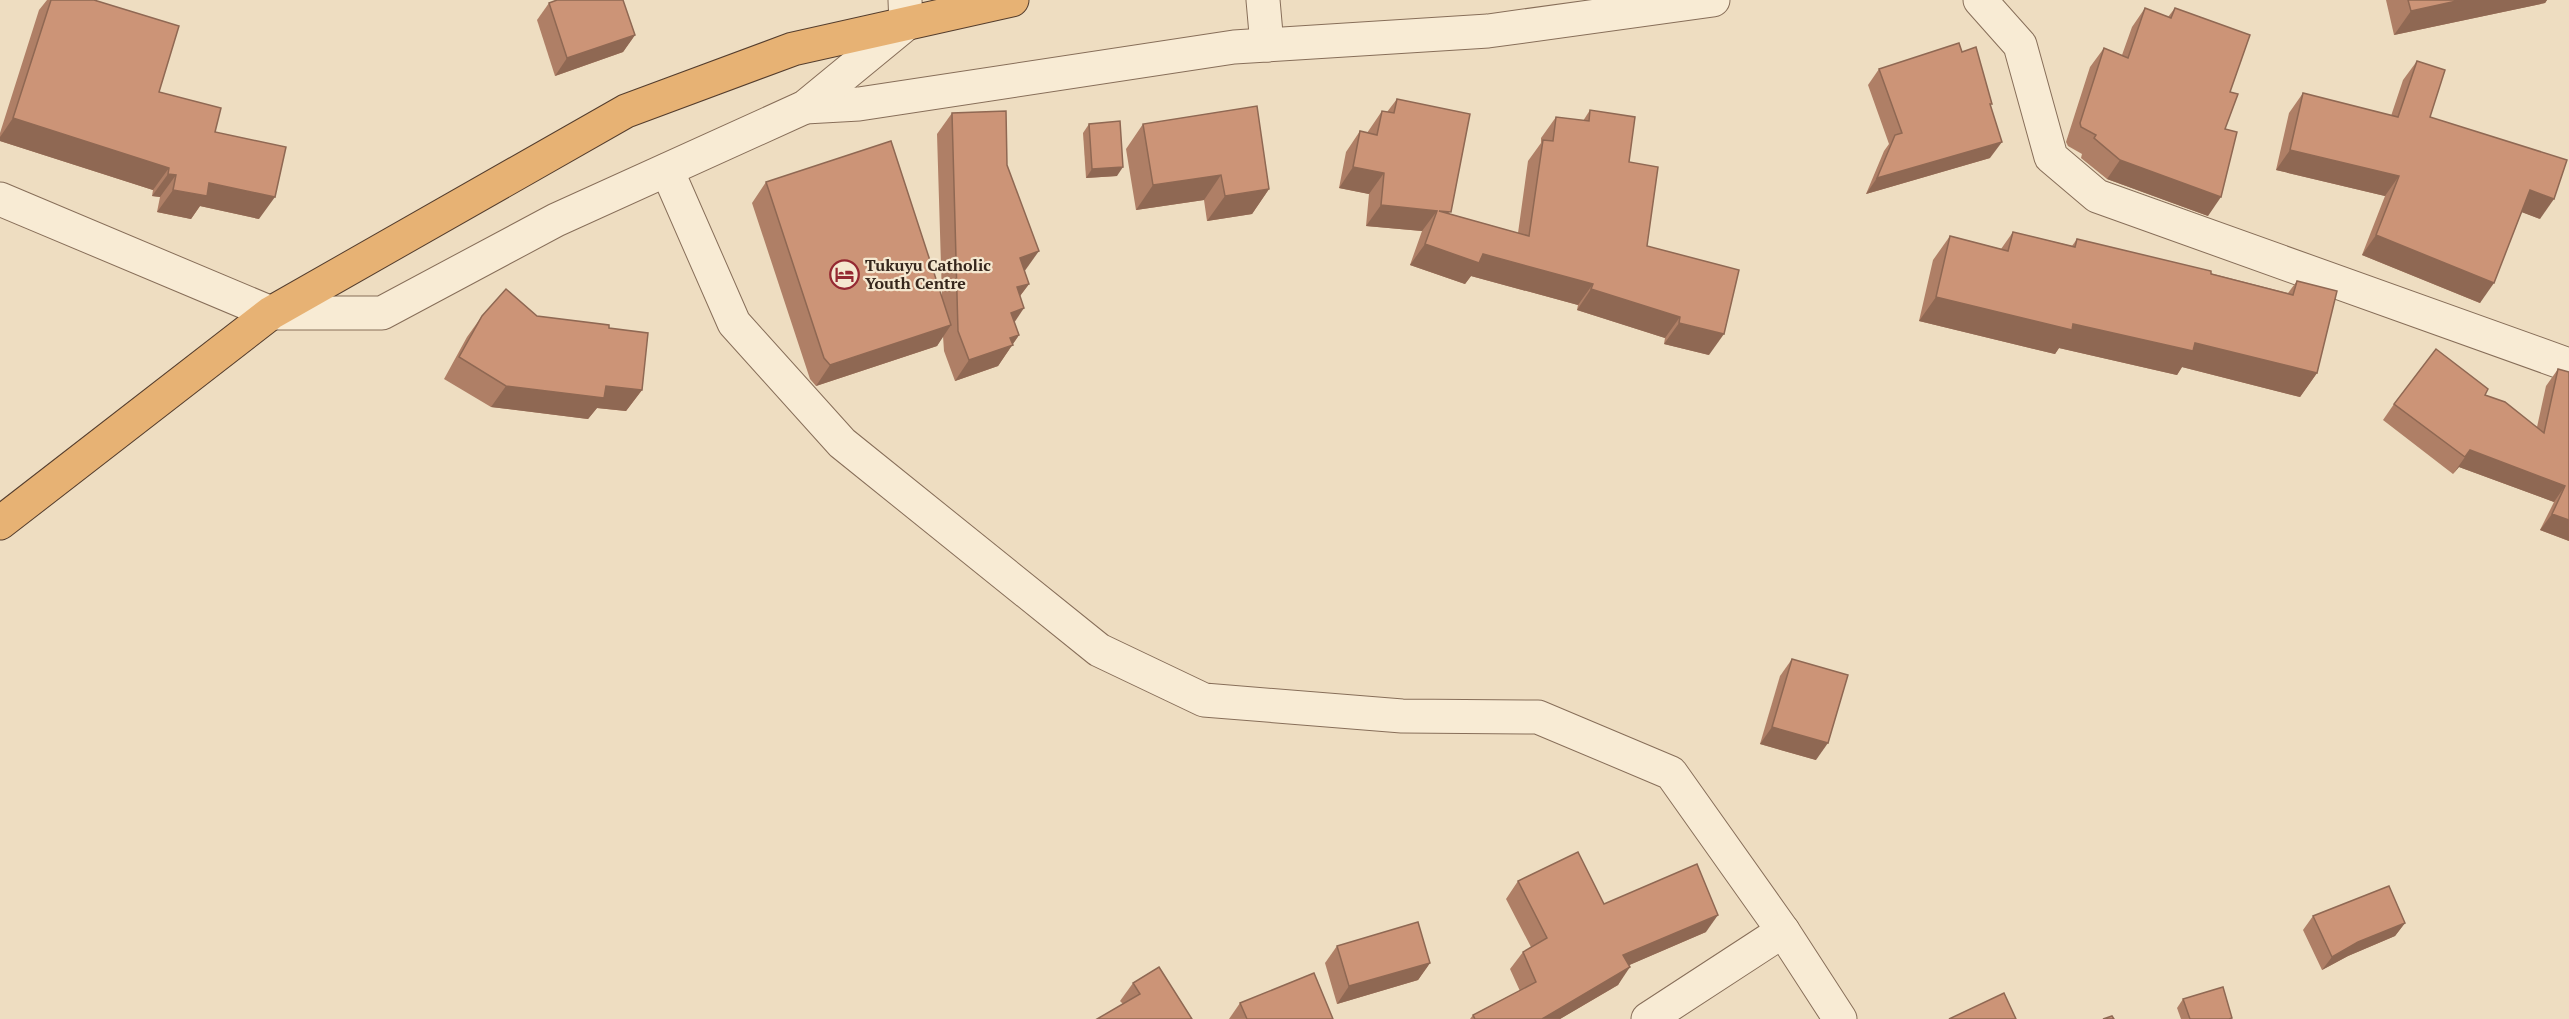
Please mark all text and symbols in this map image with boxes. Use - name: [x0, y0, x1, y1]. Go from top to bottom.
- place label: Tukuyu Catholic Youth Centre: [865, 254, 991, 294]
- hotel icon: Tukuyu Catholic Youth Centre: [828, 258, 860, 290]

